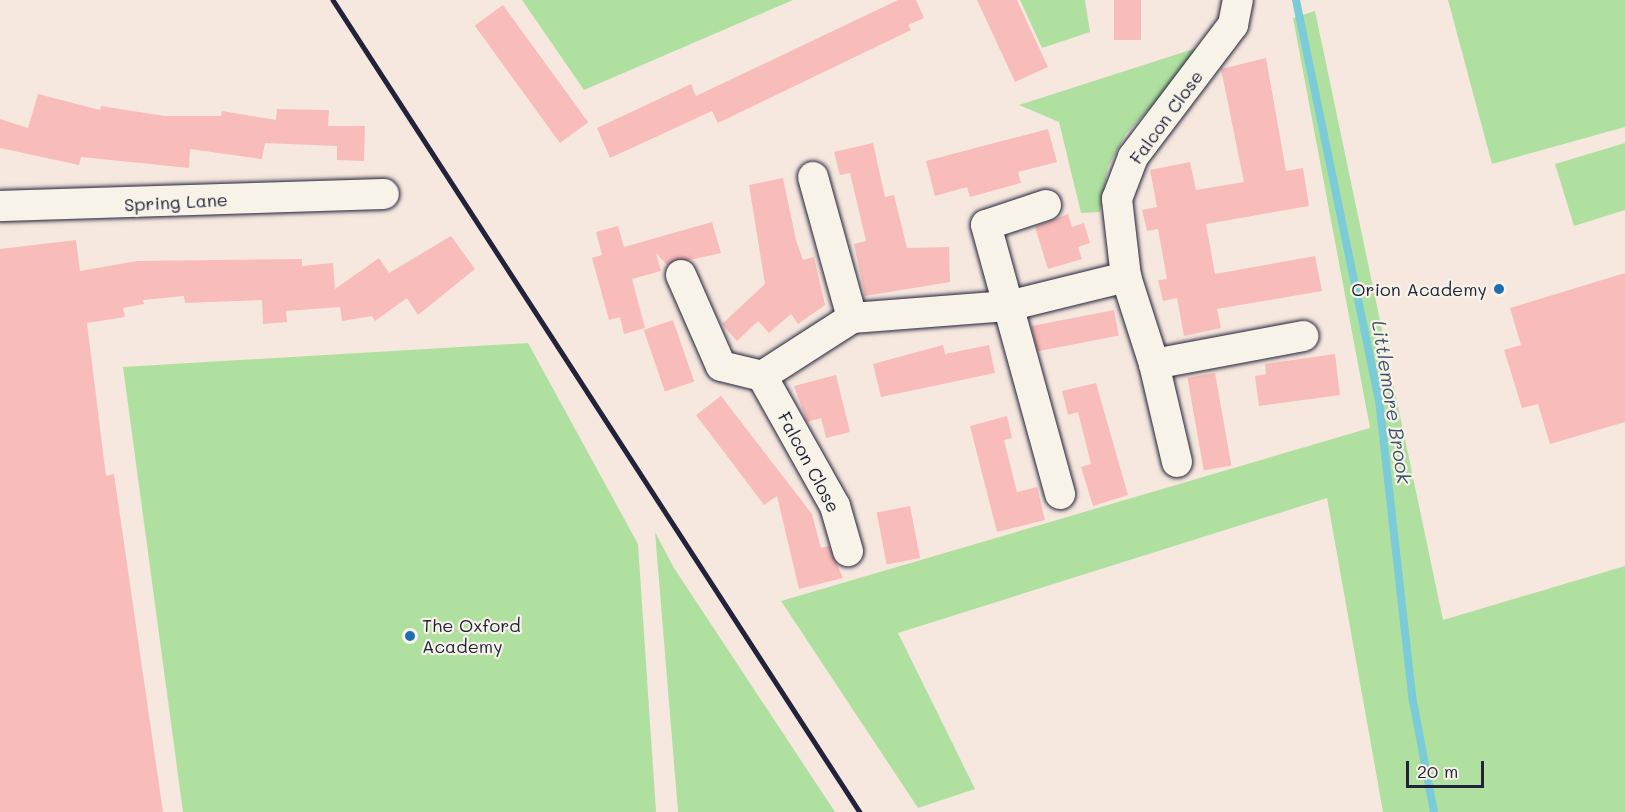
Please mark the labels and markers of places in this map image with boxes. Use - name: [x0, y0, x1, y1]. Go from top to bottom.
- place label: Orion Academy: [1351, 278, 1487, 300]
- marker: Orion Academy: [1492, 282, 1506, 296]
- place label: The Oxford Academy: [422, 615, 521, 658]
- marker: The Oxford Academy: [403, 629, 417, 643]

